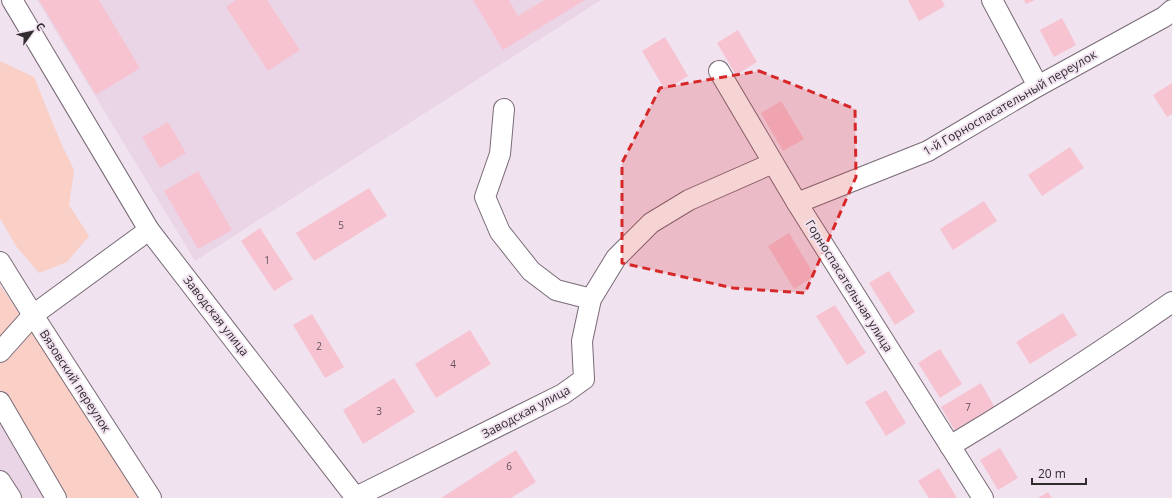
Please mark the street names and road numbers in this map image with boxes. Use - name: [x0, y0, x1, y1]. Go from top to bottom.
- street label: 1-й Горноспасательный переулок: [920, 45, 1100, 159]
- street label: Горноспасательная улица: [802, 216, 897, 355]
- street label: Заводская улица: [180, 272, 253, 359]
- street label: Вязовский переулок: [36, 326, 115, 436]
- street label: Заводская улица: [479, 381, 573, 442]

